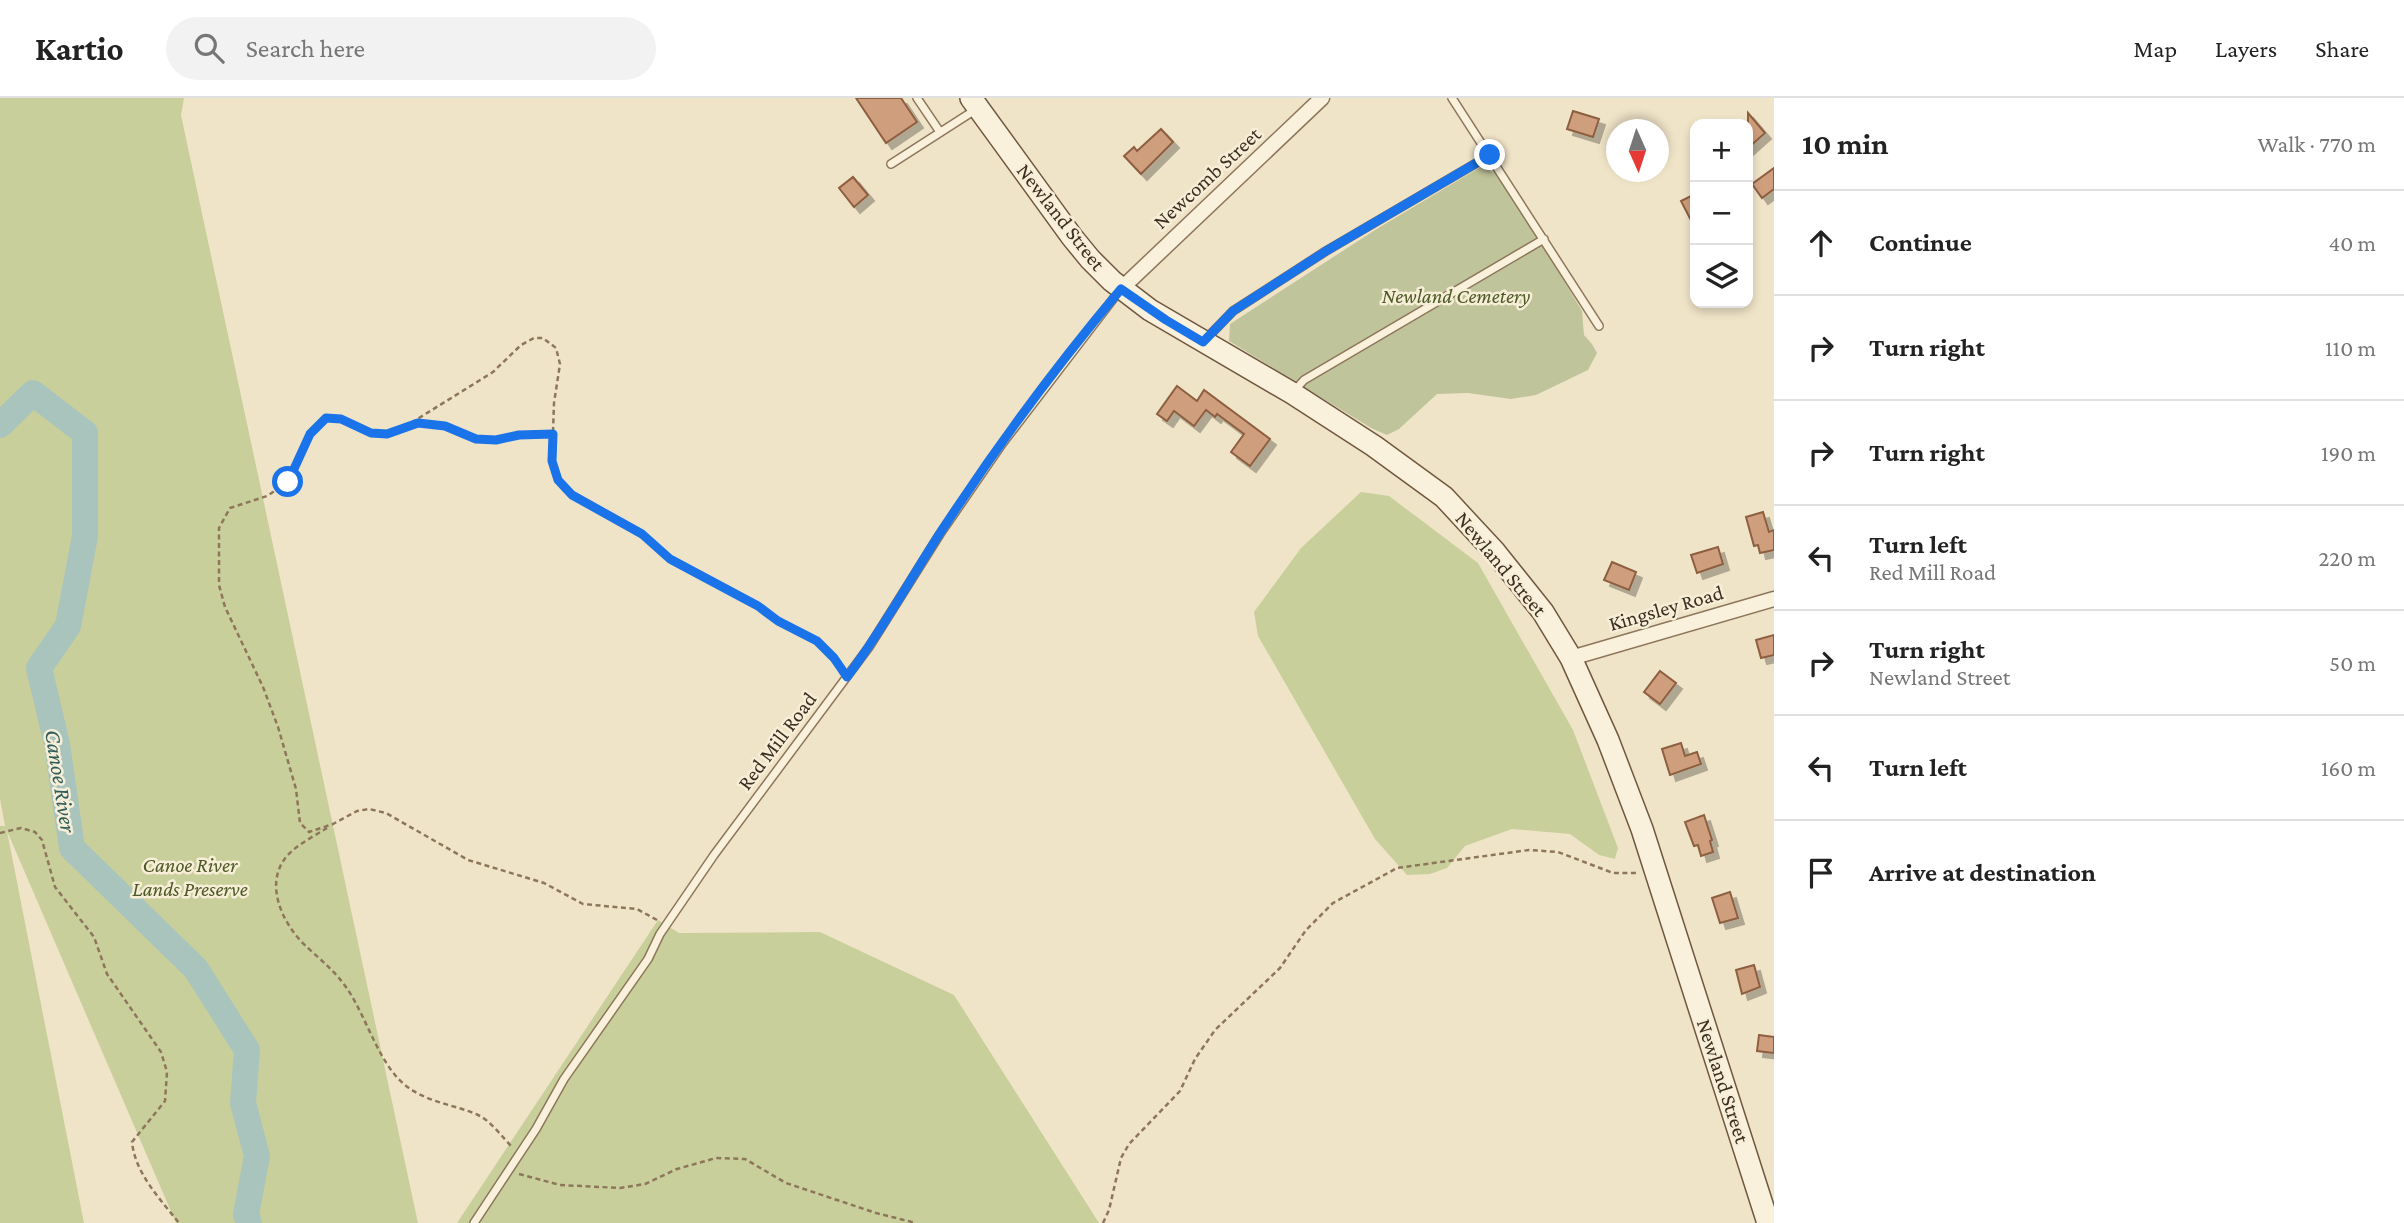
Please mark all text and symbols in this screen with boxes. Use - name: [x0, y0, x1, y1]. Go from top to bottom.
- search box: [166, 17, 656, 80]
- icon: search: [190, 29, 228, 67]
- text: Kartio: [35, 30, 124, 67]
- text: Search here: [246, 34, 365, 63]
- text: Map: [2133, 35, 2177, 62]
- text: Layers: [2215, 35, 2277, 62]
- text: Share: [2315, 35, 2369, 62]
- north arrow: [1606, 119, 1669, 182]
- map controls: [1690, 119, 1753, 308]
- button: +: [1690, 119, 1753, 182]
- street label: Newcomb Street: [1148, 121, 1266, 234]
- text: 10 min: [1802, 127, 1889, 160]
- text: Walk · 770 m: [2257, 131, 2376, 157]
- route end: [1474, 139, 1505, 170]
- street label: Newland Street: [1012, 159, 1111, 276]
- button: −: [1690, 182, 1753, 245]
- icon: ahead: [1802, 224, 1840, 262]
- text: Continue: [1869, 228, 1972, 257]
- text: 40 m: [2328, 230, 2376, 256]
- button: layers: [1690, 245, 1753, 308]
- park label: Newland Cemetery: [1382, 284, 1531, 308]
- icon: right: [1802, 329, 1840, 367]
- text: Turn right: [1869, 333, 1985, 362]
- text: 110 m: [2325, 335, 2376, 361]
- icon: right: [1802, 434, 1840, 472]
- text: Turn right: [1869, 438, 1985, 467]
- text: 190 m: [2321, 440, 2376, 466]
- route start: [272, 466, 303, 497]
- street label: Newland Street: [1450, 507, 1552, 622]
- text: Turn left: [1869, 530, 1967, 559]
- icon: left: [1802, 539, 1840, 577]
- text: 220 m: [2318, 545, 2376, 571]
- text: Red Mill Road: [1869, 559, 1996, 585]
- street label: Kingsley Road: [1606, 580, 1726, 636]
- text: Turn right: [1869, 635, 1985, 664]
- icon: right: [1802, 644, 1840, 682]
- text: 50 m: [2329, 650, 2376, 676]
- text: Newland Street: [1869, 664, 2010, 690]
- street label: Red Mill Road: [732, 687, 822, 795]
- water label: Canoe River: [40, 728, 82, 835]
- icon: left: [1802, 749, 1840, 787]
- text: Turn left: [1869, 753, 1967, 782]
- text: 160 m: [2321, 755, 2376, 781]
- park label: Canoe River Lands Preserve: [132, 853, 248, 901]
- icon: arrive: [1802, 854, 1840, 892]
- text: Arrive at destination: [1869, 858, 2096, 887]
- street label: Newland Street: [1692, 1016, 1755, 1147]

